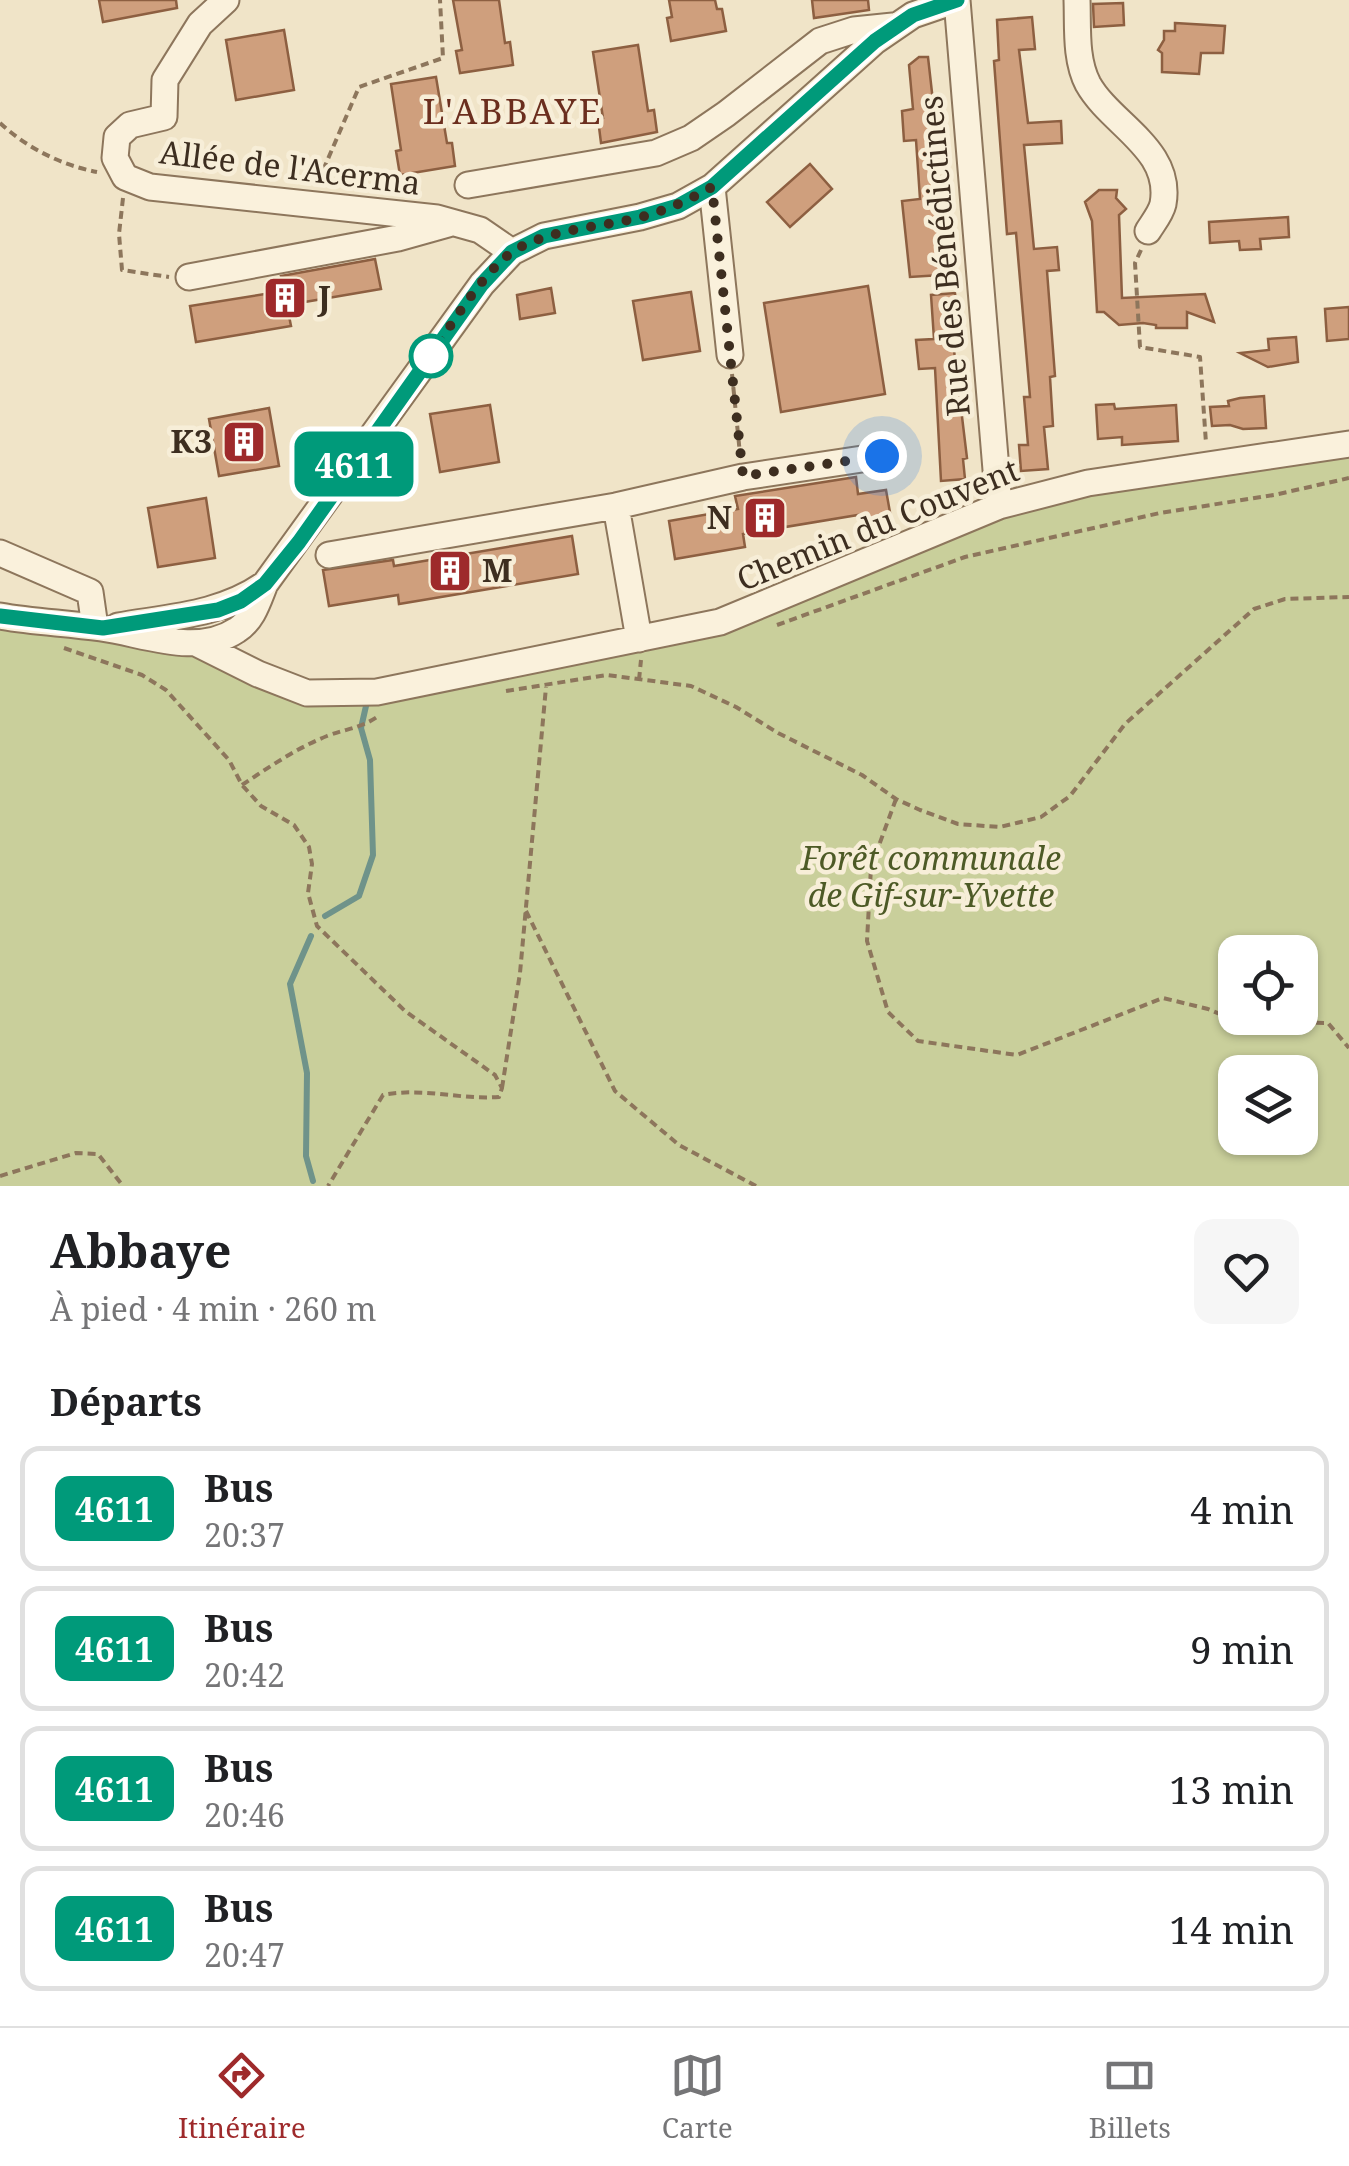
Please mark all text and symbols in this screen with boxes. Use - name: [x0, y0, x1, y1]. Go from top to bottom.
- district label: L'ABBAYE: [423, 87, 603, 134]
- street label: Rue des Bénédictines: [908, 94, 979, 418]
- street label: Allée de l'Acerma: [157, 129, 423, 204]
- building icon: J: [262, 275, 308, 321]
- place label: J: [317, 275, 331, 318]
- unlabelled marker: [410, 335, 452, 377]
- place label: K3: [170, 419, 212, 462]
- building icon: K3: [221, 419, 267, 465]
- your location: [857, 431, 907, 481]
- line badge: 4611: [284, 432, 424, 496]
- text: 4611: [314, 441, 394, 488]
- street label: Chemin du Couvent: [730, 447, 1025, 600]
- place label: N: [707, 495, 732, 538]
- building icon: N: [742, 495, 788, 541]
- building icon: M: [427, 548, 473, 594]
- place label: M: [482, 548, 512, 591]
- park label: Forêt communale de Gif-sur-Yvette: [800, 836, 1061, 916]
- map controls: [1218, 935, 1318, 1155]
- button: locate: [1218, 935, 1318, 1035]
- button: layers: [1218, 1055, 1318, 1155]
- text: Abbaye: [50, 1217, 232, 1282]
- button: heart: [1194, 1219, 1299, 1324]
- text: À pied · 4 min · 260 m: [50, 1287, 376, 1330]
- text: Départs: [50, 1375, 202, 1427]
- text: Bus: [204, 1461, 273, 1513]
- text: 4 min: [1190, 1483, 1294, 1535]
- text: 4611: [75, 1485, 154, 1532]
- text: 20:37: [204, 1513, 285, 1556]
- text: Bus: [204, 1601, 273, 1653]
- text: 9 min: [1190, 1623, 1294, 1675]
- text: 4611: [75, 1625, 154, 1672]
- text: 20:42: [204, 1653, 285, 1696]
- text: Bus: [204, 1741, 273, 1793]
- text: 13 min: [1169, 1763, 1294, 1815]
- text: 4611: [75, 1765, 154, 1812]
- text: 20:46: [204, 1793, 285, 1836]
- text: Bus: [204, 1881, 273, 1933]
- text: 14 min: [1169, 1903, 1294, 1955]
- text: 4611: [75, 1905, 154, 1952]
- text: 20:47: [204, 1933, 285, 1976]
- tab: Itinéraire: [178, 2048, 306, 2146]
- tab: Carte: [662, 2048, 733, 2146]
- tab: Billets: [1089, 2048, 1171, 2146]

